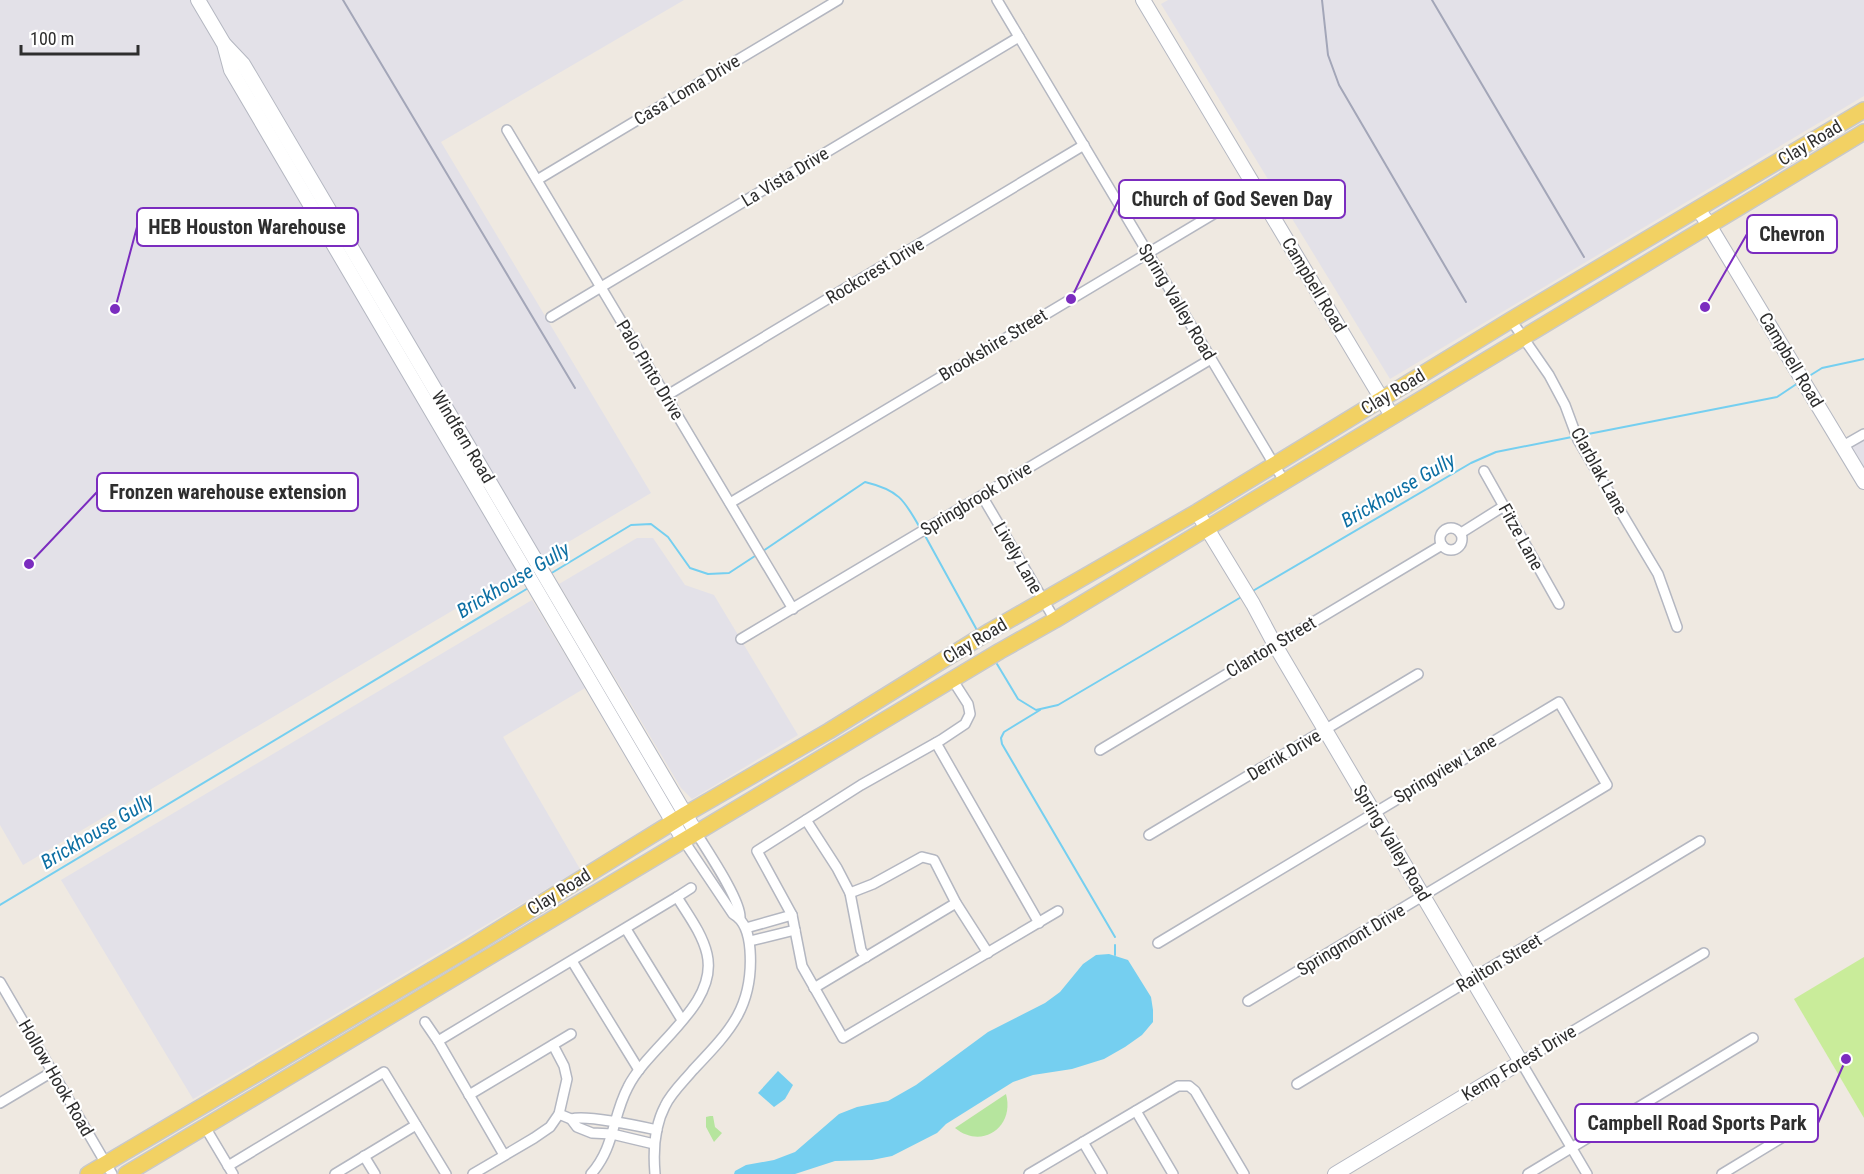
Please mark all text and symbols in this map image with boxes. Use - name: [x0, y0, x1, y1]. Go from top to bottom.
- scale bar: [21, 18, 138, 56]
- text: 100 m: [30, 28, 74, 49]
- street label: Casa Loma Drive: [630, 50, 743, 129]
- street label: Clay Road: [1774, 115, 1845, 170]
- street label: La Vista Drive: [737, 142, 832, 211]
- callout: Church of God Seven Day: [1119, 180, 1345, 218]
- text: Church of God Seven Day: [1131, 187, 1333, 211]
- callout: HEB Houston Warehouse: [137, 208, 358, 246]
- text: HEB Houston Warehouse: [148, 215, 346, 239]
- callout: Chevron: [1747, 215, 1837, 253]
- text: Chevron: [1759, 222, 1825, 246]
- street label: Rockcrest Drive: [822, 233, 928, 308]
- street label: Campbell Road: [1278, 233, 1351, 336]
- street label: Spring Valley Road: [1134, 240, 1220, 364]
- street label: Brookshire Street: [935, 304, 1051, 385]
- street label: Campbell Road: [1755, 308, 1828, 411]
- street label: Palo Pinto Drive: [612, 316, 688, 424]
- street label: Clay Road: [1357, 364, 1428, 419]
- street label: Windfern Road: [428, 387, 499, 487]
- street label: Clarblak Lane: [1567, 423, 1632, 518]
- water label: Brickhouse Gully: [1337, 447, 1460, 532]
- street label: Springbrook Drive: [916, 457, 1035, 540]
- callout: Fronzen warehouse extension: [97, 473, 358, 511]
- text: Fronzen warehouse extension: [109, 480, 347, 504]
- street label: Fitze Lane: [1495, 500, 1548, 574]
- street label: Lively Lane: [990, 518, 1047, 597]
- water label: Brickhouse Gully: [452, 536, 575, 623]
- street label: Clanton Street: [1222, 612, 1319, 682]
- street label: Clay Road: [939, 613, 1010, 668]
- street label: Derrik Drive: [1243, 724, 1324, 785]
- street label: Springview Lane: [1390, 730, 1500, 807]
- street label: Spring Valley Road: [1349, 781, 1435, 905]
- water label: Brickhouse Gully: [36, 787, 159, 874]
- street label: Clay Road: [523, 864, 594, 919]
- street label: Springmont Drive: [1293, 899, 1408, 980]
- street label: Railton Street: [1452, 929, 1545, 996]
- street label: Hollow Hook Road: [15, 1016, 98, 1140]
- street label: Kemp Forest Drive: [1458, 1020, 1580, 1105]
- callout: Campbell Road Sports Park: [1575, 1104, 1818, 1142]
- text: Campbell Road Sports Park: [1587, 1111, 1807, 1135]

